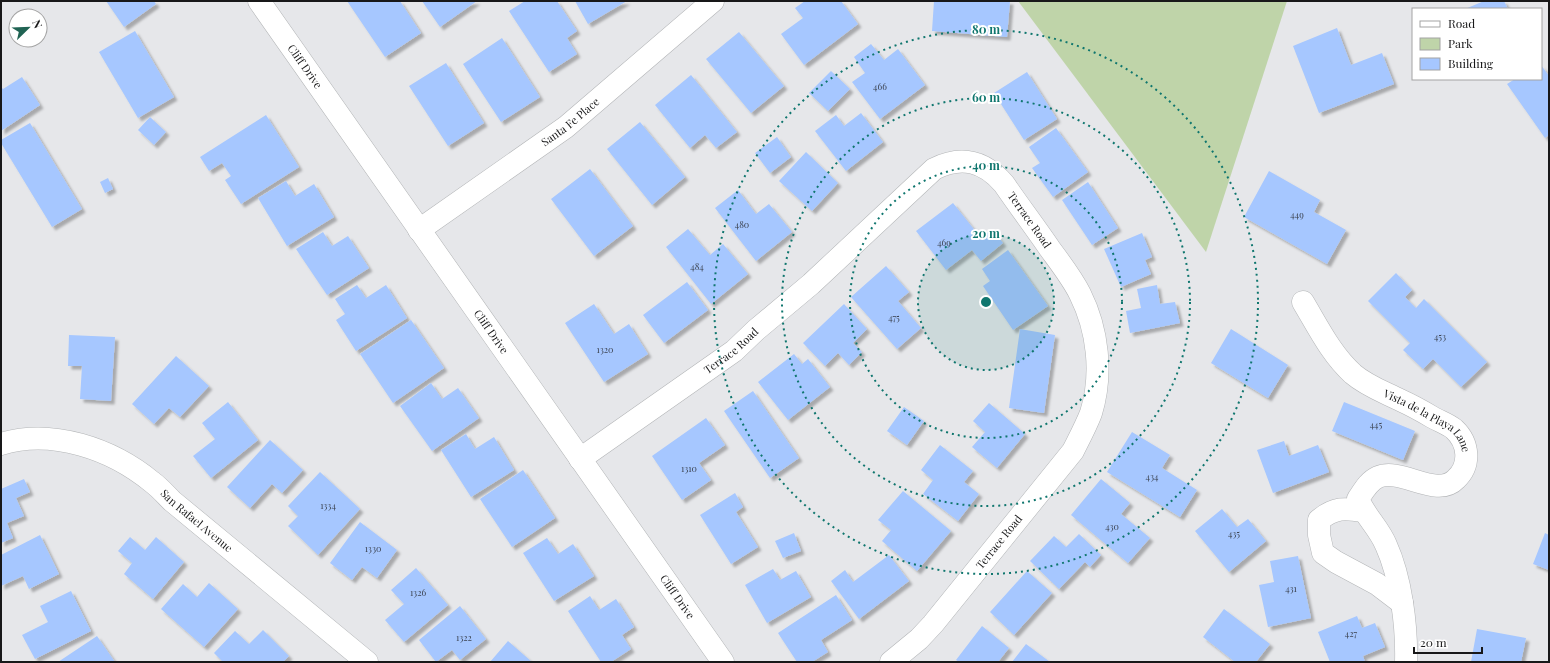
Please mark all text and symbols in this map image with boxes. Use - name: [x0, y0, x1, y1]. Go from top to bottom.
- north arrow: [8, 8, 48, 48]
- legend: [1412, 8, 1542, 80]
- text: Road: [1448, 15, 1475, 31]
- text: N: [29, 17, 46, 31]
- text: 80 m: [972, 21, 1000, 37]
- text: Park: [1448, 35, 1473, 51]
- street label: Cliff Drive: [285, 41, 326, 92]
- text: Building: [1448, 55, 1494, 71]
- house number: 466: [873, 80, 887, 92]
- text: 60 m: [972, 89, 1000, 105]
- street label: Santa Fe Place: [538, 94, 602, 149]
- text: 40 m: [972, 157, 1000, 173]
- street label: Terrace Road: [1005, 188, 1055, 251]
- house number: 449: [1290, 208, 1304, 220]
- house number: 480: [735, 218, 749, 230]
- text: 20 m: [972, 225, 1000, 241]
- house number: 469: [937, 236, 951, 248]
- house number: 484: [690, 260, 704, 272]
- centre of rings: [979, 295, 993, 309]
- street label: Cliff Drive: [471, 306, 513, 357]
- house number: 475: [888, 311, 900, 323]
- street label: Terrace Road: [701, 323, 762, 377]
- house number: 453: [1434, 330, 1446, 342]
- house number: 1320: [597, 343, 613, 355]
- street label: Vista de la Playa Lane: [1380, 385, 1474, 454]
- house number: 445: [1370, 418, 1383, 430]
- house number: 1310: [681, 462, 697, 474]
- house number: 434: [1146, 470, 1159, 482]
- street label: San Rafael Avenue: [158, 486, 236, 555]
- house number: 1334: [320, 499, 336, 511]
- street label: Terrace Road: [972, 511, 1026, 572]
- house number: 430: [1105, 520, 1119, 532]
- house number: 435: [1228, 527, 1240, 539]
- house number: 1330: [365, 542, 381, 554]
- street label: Cliff Drive: [657, 571, 699, 622]
- house number: 431: [1285, 582, 1297, 594]
- house number: 1326: [410, 586, 426, 598]
- house number: 427: [1345, 627, 1358, 639]
- scale bar: [1414, 629, 1482, 655]
- house number: 1322: [456, 631, 472, 643]
- text: 20 m: [1420, 634, 1447, 650]

